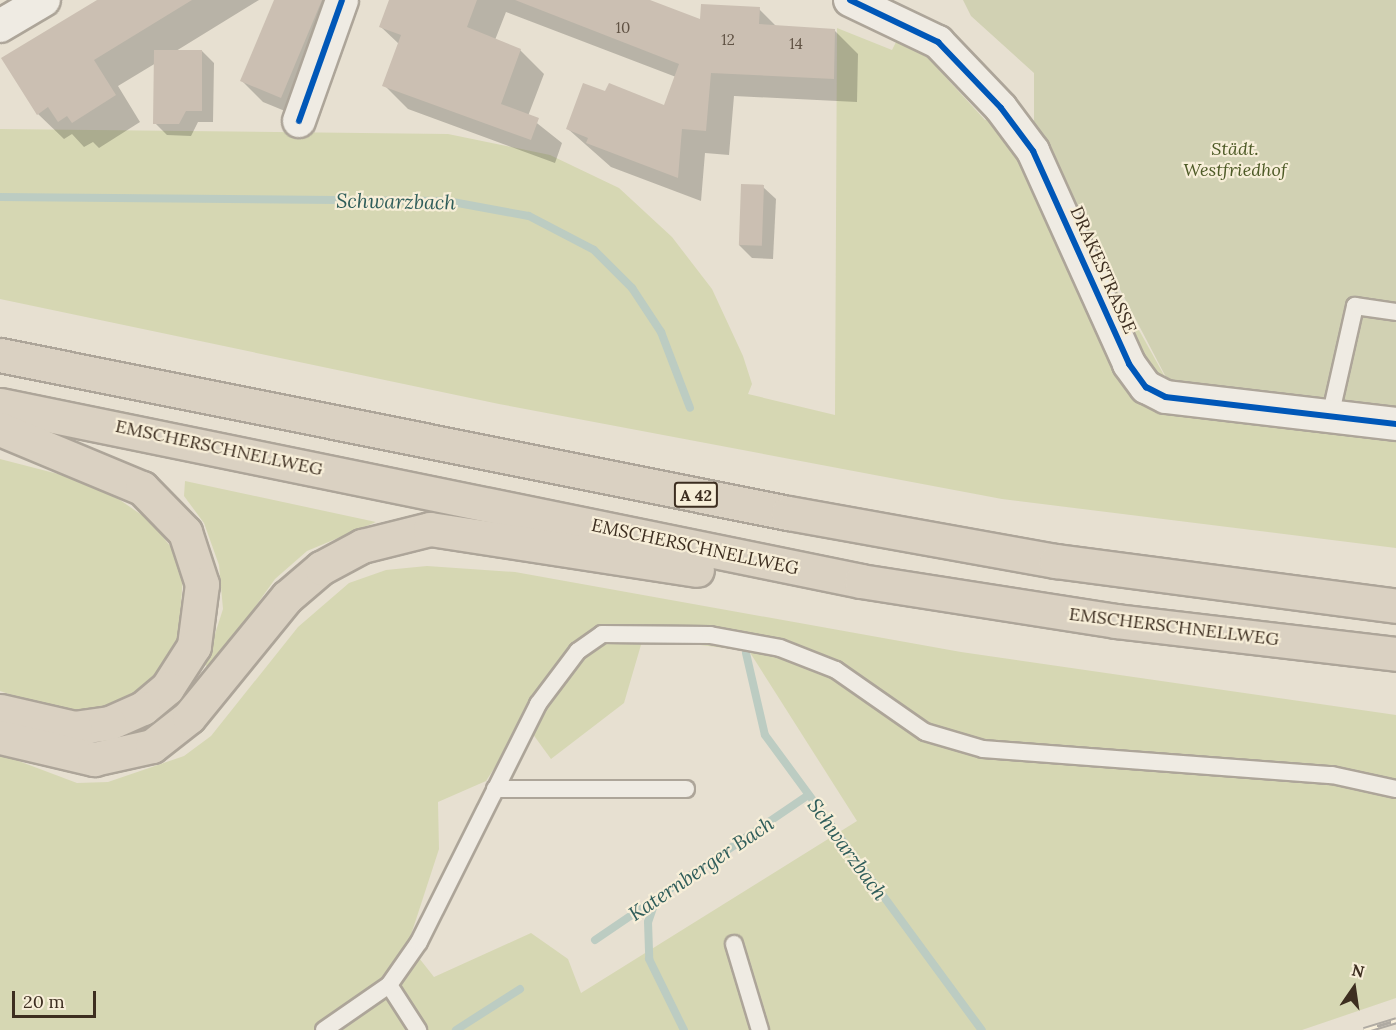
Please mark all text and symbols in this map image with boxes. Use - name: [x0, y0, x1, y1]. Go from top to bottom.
- house number: 10: [616, 19, 630, 37]
- house number: 12: [721, 31, 735, 49]
- house number: 14: [789, 35, 803, 53]
- park label: Städt. Westfriedhof: [1183, 139, 1287, 182]
- water label: Schwarzbach: [336, 188, 456, 214]
- street label: DRAKESTRASSE: [1065, 203, 1141, 337]
- street label: EMSCHERSCHNELLWEG: [113, 415, 325, 481]
- road number: A 42: [674, 482, 718, 508]
- street label: EMSCHERSCHNELLWEG: [589, 514, 801, 580]
- street label: EMSCHERSCHNELLWEG: [1068, 603, 1280, 651]
- water label: Schwarzbach: [803, 793, 893, 905]
- water label: Katernberger Bach: [624, 811, 778, 925]
- north arrow: [1324, 958, 1384, 1018]
- text: N: [1350, 959, 1366, 982]
- scale bar: [15, 979, 99, 1017]
- text: 20 m: [23, 990, 65, 1013]

